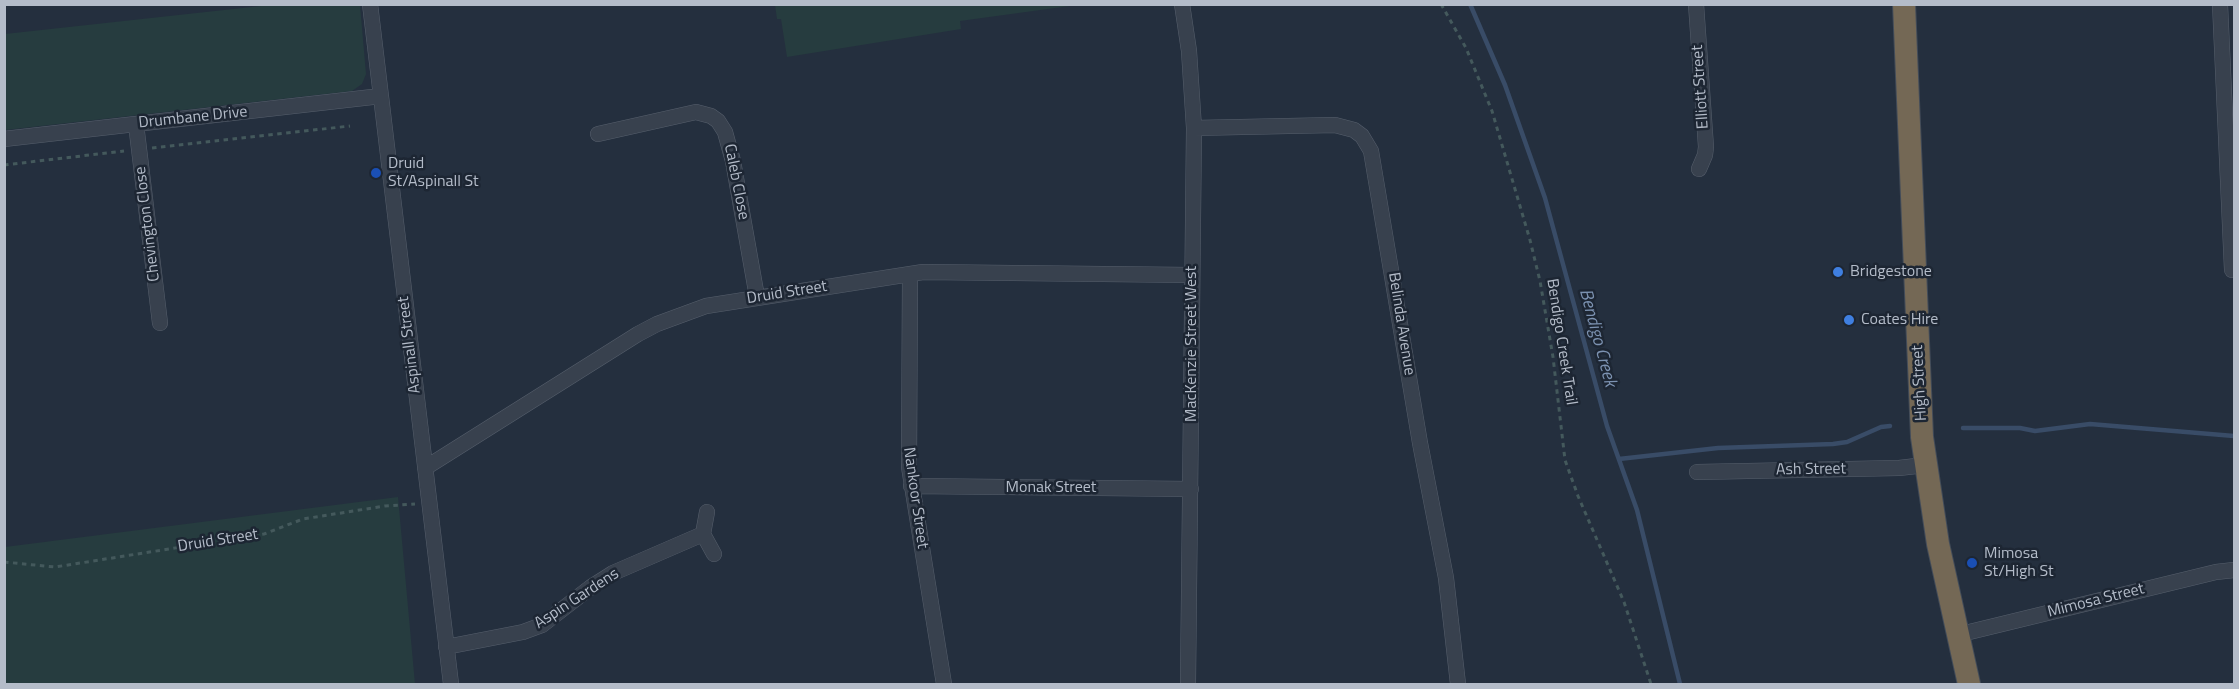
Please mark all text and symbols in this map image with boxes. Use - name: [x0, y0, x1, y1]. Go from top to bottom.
- street label: Elliott Street: [1688, 44, 1714, 130]
- street label: Drumbane Drive: [138, 103, 248, 133]
- street label: Caleb Close: [719, 142, 753, 222]
- place label: Druid St/Aspinall St: [388, 154, 479, 192]
- street label: Chevington Close: [131, 165, 165, 283]
- marker: Druid St/Aspinall St: [369, 166, 383, 180]
- place label: Bridgestone: [1850, 262, 1932, 282]
- marker: Bridgestone: [1831, 265, 1845, 279]
- street label: MacKenzie Street West: [1182, 266, 1202, 422]
- street label: Belinda Avenue: [1383, 271, 1419, 377]
- street label: Druid Street: [745, 277, 829, 309]
- street label: Bendigo Creek Trail: [1542, 277, 1580, 407]
- water label: Bendigo Creek: [1574, 287, 1620, 389]
- street label: Aspinall Street: [395, 295, 425, 395]
- place label: Coates Hire: [1861, 310, 1938, 330]
- marker: Coates Hire: [1842, 313, 1856, 327]
- street label: High Street: [1908, 345, 1932, 421]
- street label: Nankoor Street: [898, 446, 932, 550]
- street label: Ash Street: [1776, 460, 1846, 480]
- street label: Monak Street: [1006, 478, 1096, 498]
- street label: Druid Street: [176, 525, 260, 557]
- place label: Mimosa St/High St: [1984, 544, 2054, 582]
- marker: Mimosa St/High St: [1965, 556, 1979, 570]
- street label: Aspin Gardens: [531, 565, 623, 633]
- street label: Mimosa Street: [2046, 580, 2146, 622]

